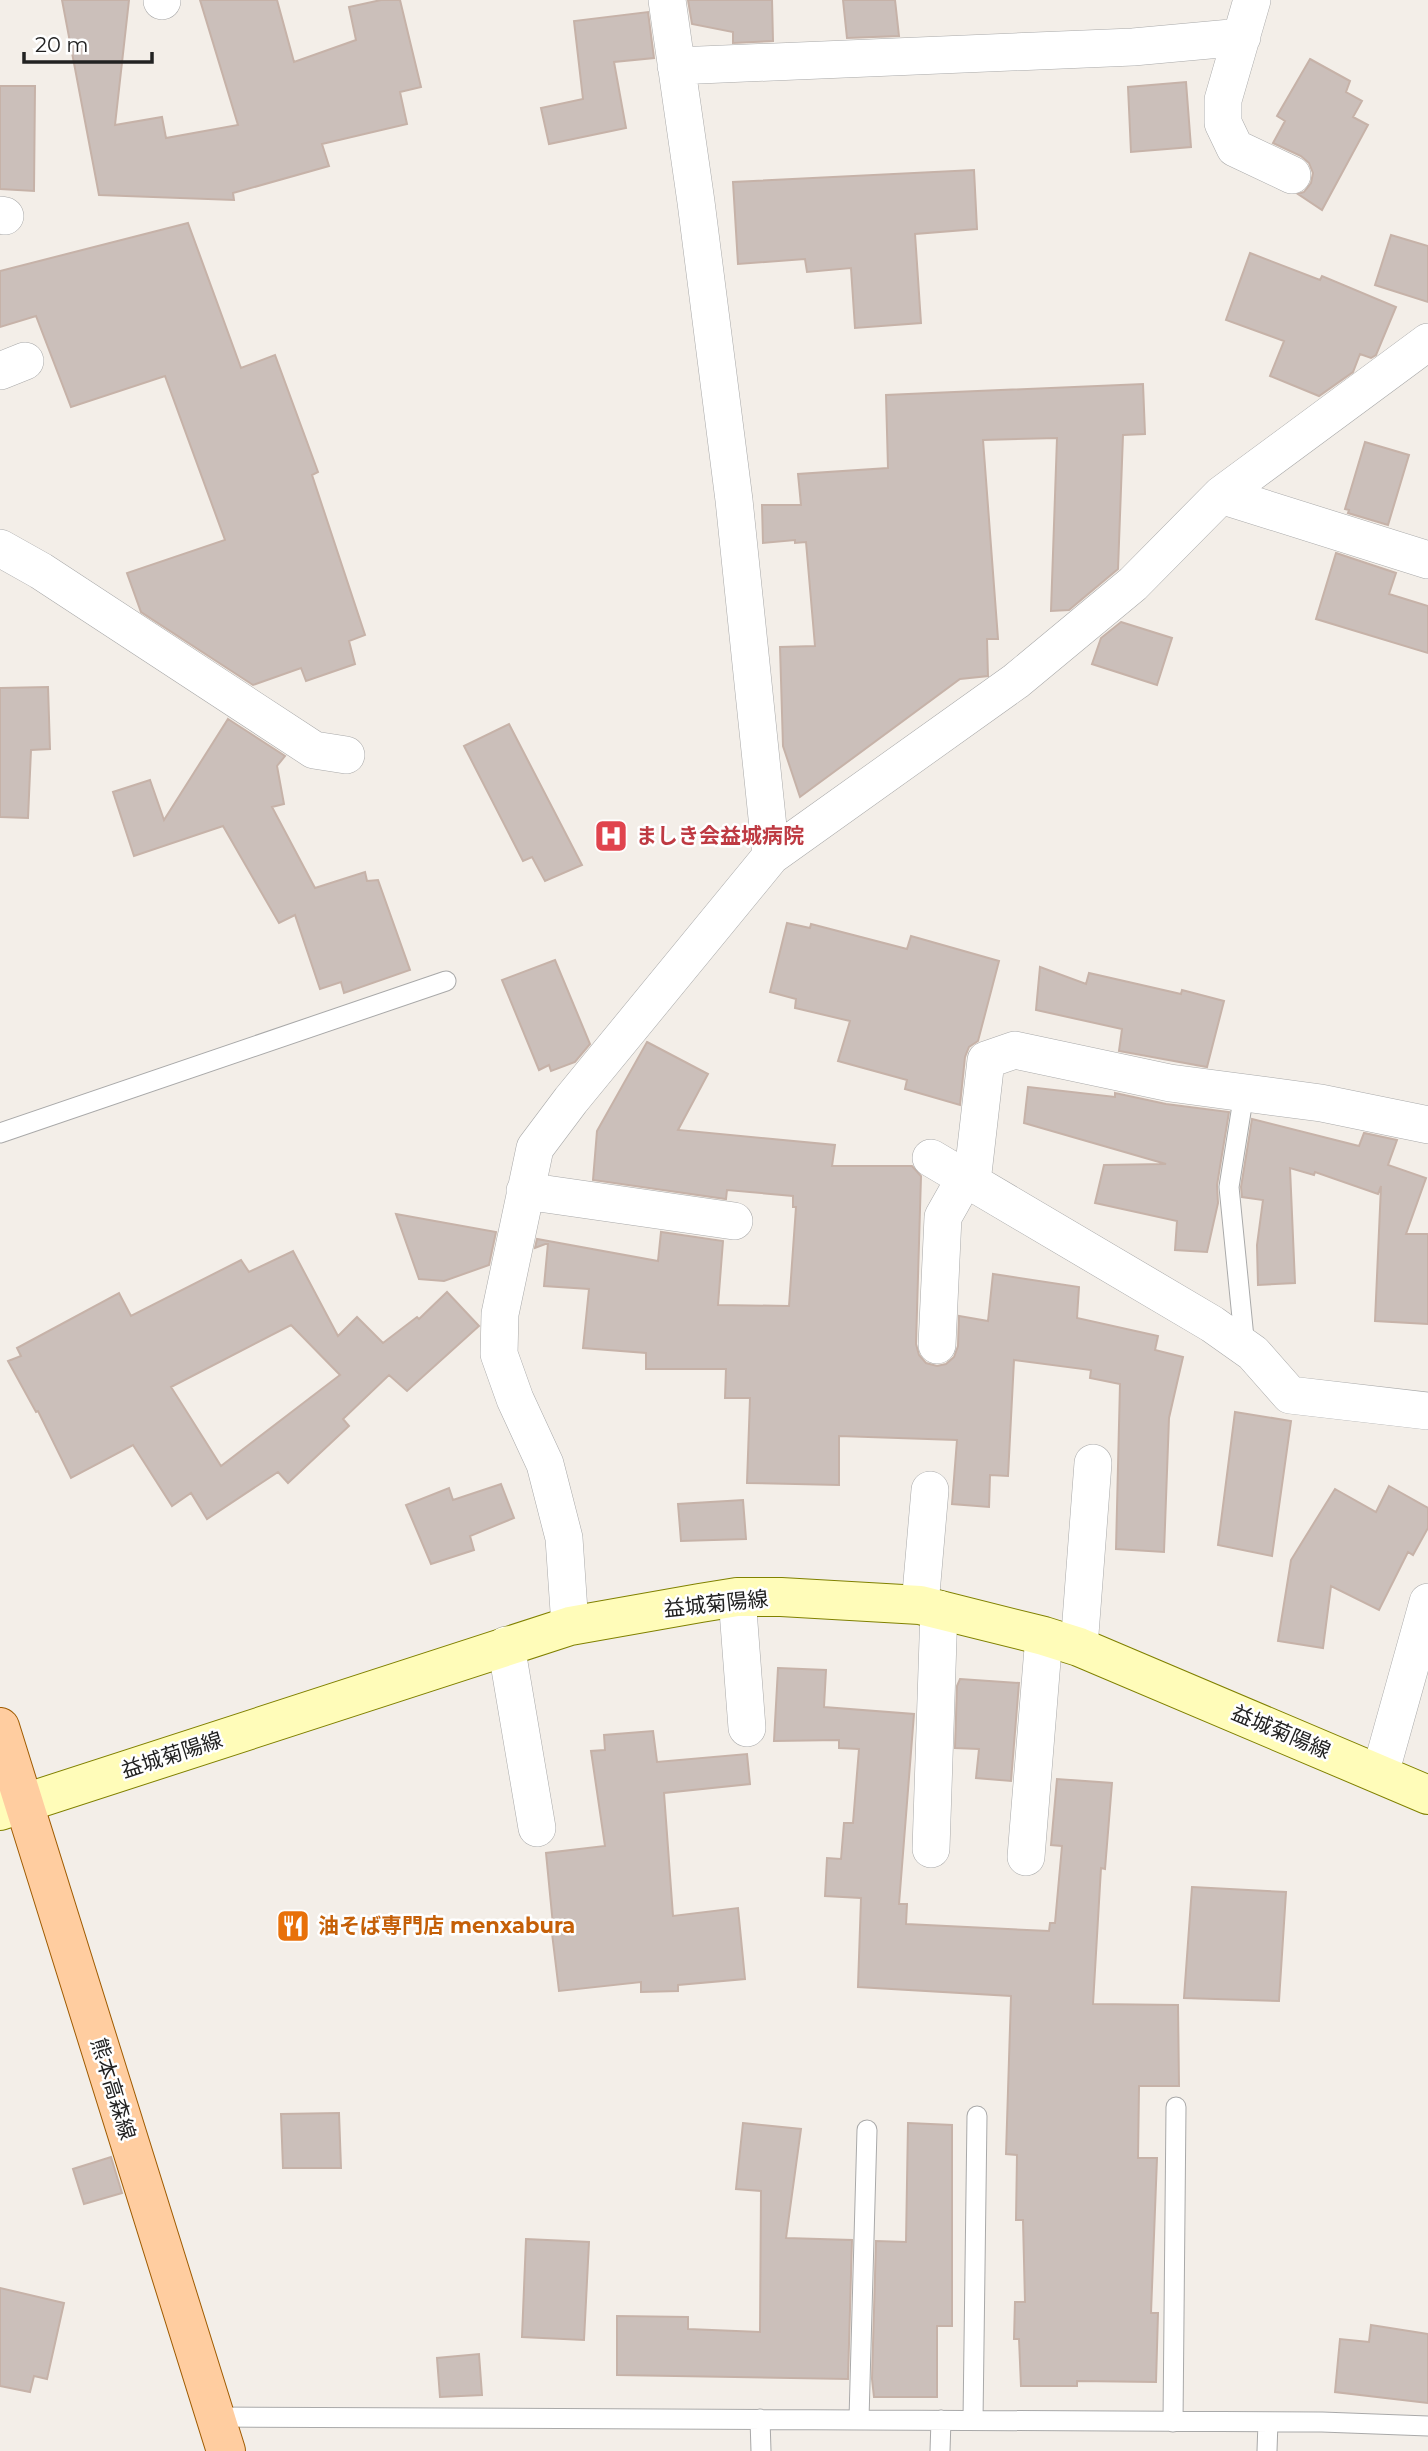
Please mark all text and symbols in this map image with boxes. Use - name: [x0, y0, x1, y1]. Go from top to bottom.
- scale bar: [24, 21, 152, 65]
- text: 20 m: [35, 32, 89, 57]
- hospital icon: ましき会益城病院: [592, 817, 630, 855]
- place label: ましき会益城病院: [636, 823, 804, 848]
- street label: 益城菊陽線: [662, 1586, 769, 1621]
- street label: 益城菊陽線: [1228, 1700, 1334, 1764]
- street label: 益城菊陽線: [118, 1726, 226, 1783]
- restaurant icon: 油そば専門店 menxabura: [274, 1907, 312, 1945]
- place label: 油そば専門店 menxabura: [318, 1913, 575, 1938]
- street label: 熊本高森線: [86, 2035, 141, 2143]

